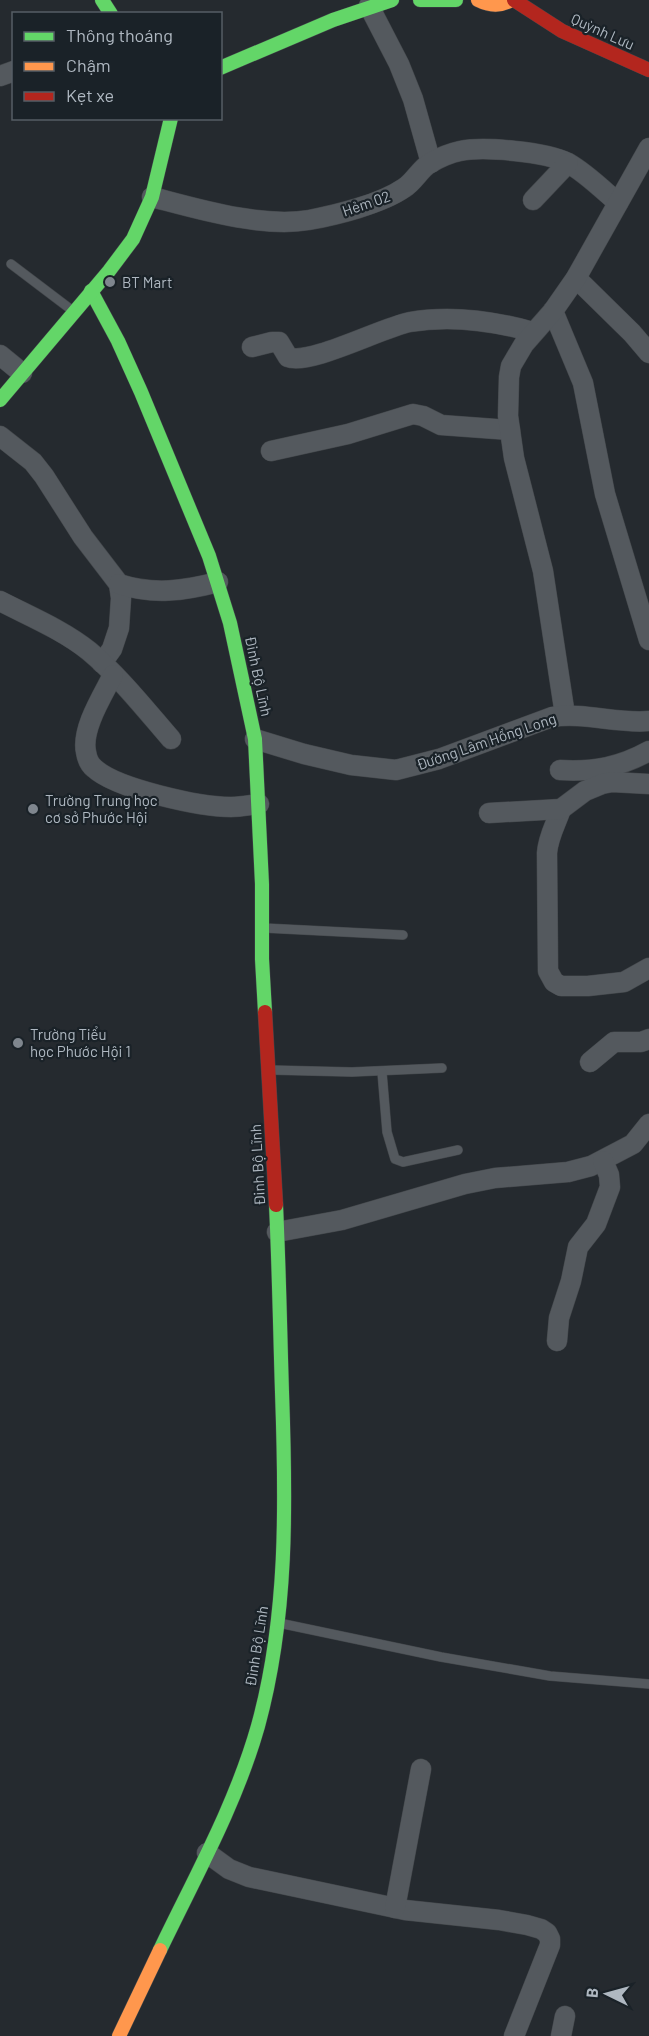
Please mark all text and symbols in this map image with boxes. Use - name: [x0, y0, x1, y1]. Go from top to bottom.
- street label: Quỳnh Lưu: [569, 9, 637, 53]
- legend: [12, 12, 222, 120]
- text: Thông thoáng: [66, 24, 173, 46]
- text: Chậm: [66, 54, 111, 76]
- text: Kẹt xe: [66, 84, 114, 106]
- street label: Hẻm 02: [340, 186, 392, 220]
- place label: BT Mart: [122, 273, 172, 291]
- marker: BT Mart: [103, 275, 117, 289]
- street label: Đinh Bộ Lĩnh: [242, 634, 276, 718]
- street label: Đường Lâm Hồng Long: [414, 709, 558, 773]
- place label: Trường Trung học cơ sở Phước Hội: [45, 791, 158, 826]
- marker: Trường Trung học cơ sở Phước Hội: [26, 802, 40, 816]
- place label: Trường Tiểu học Phước Hội 1: [30, 1025, 131, 1060]
- marker: Trường Tiểu học Phước Hội 1: [11, 1036, 25, 1050]
- street label: Đinh Bộ Lĩnh: [246, 1124, 268, 1206]
- street label: Đinh Bộ Lĩnh: [241, 1604, 271, 1688]
- north arrow: [577, 1964, 637, 2024]
- text: B: [582, 1987, 601, 1998]

